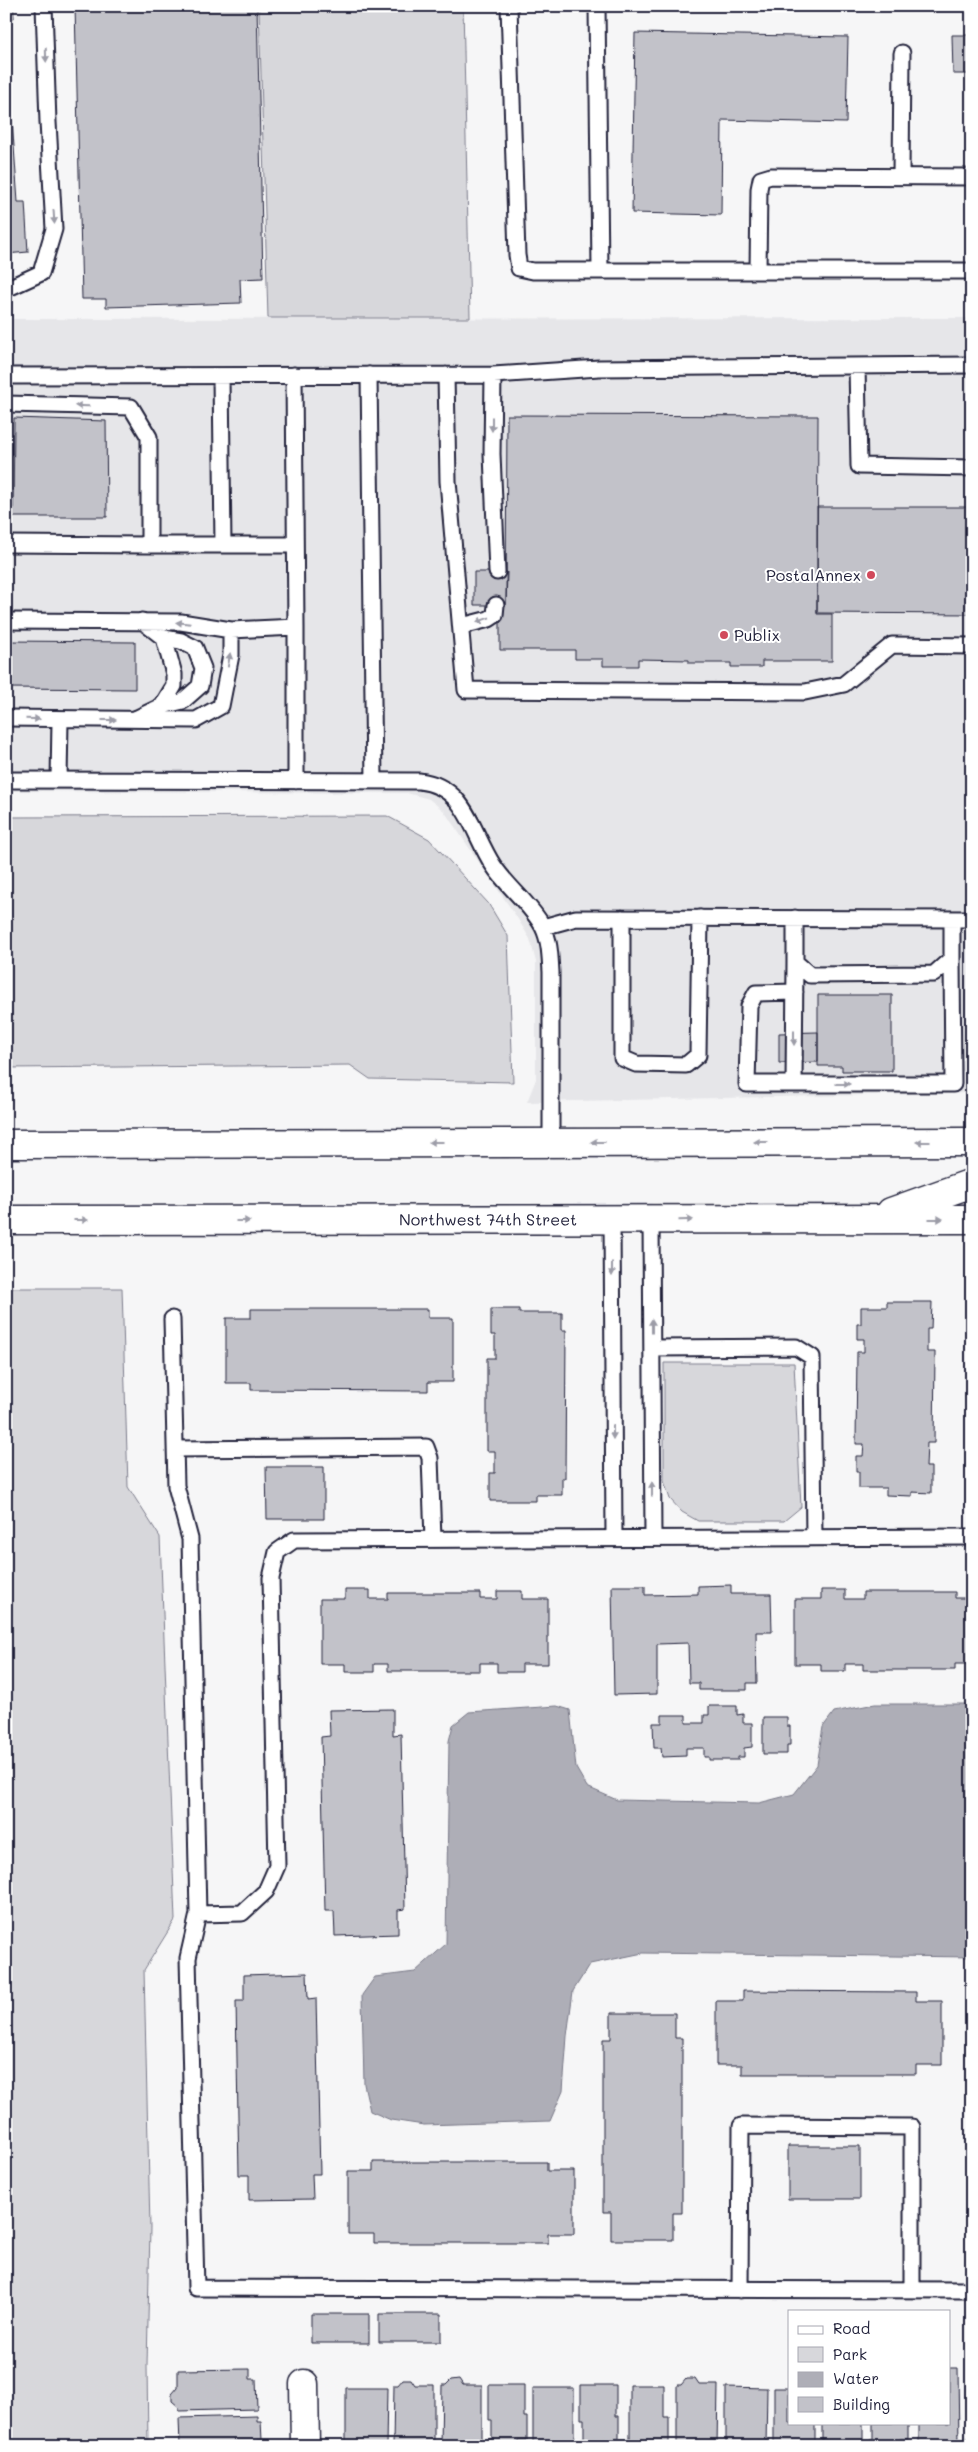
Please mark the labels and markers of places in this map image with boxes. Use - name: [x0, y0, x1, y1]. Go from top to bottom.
- place label: PostalAnnex: [766, 564, 861, 585]
- marker: PostalAnnex: [865, 569, 877, 581]
- place label: Publix: [734, 624, 780, 645]
- marker: Publix: [718, 629, 730, 641]

